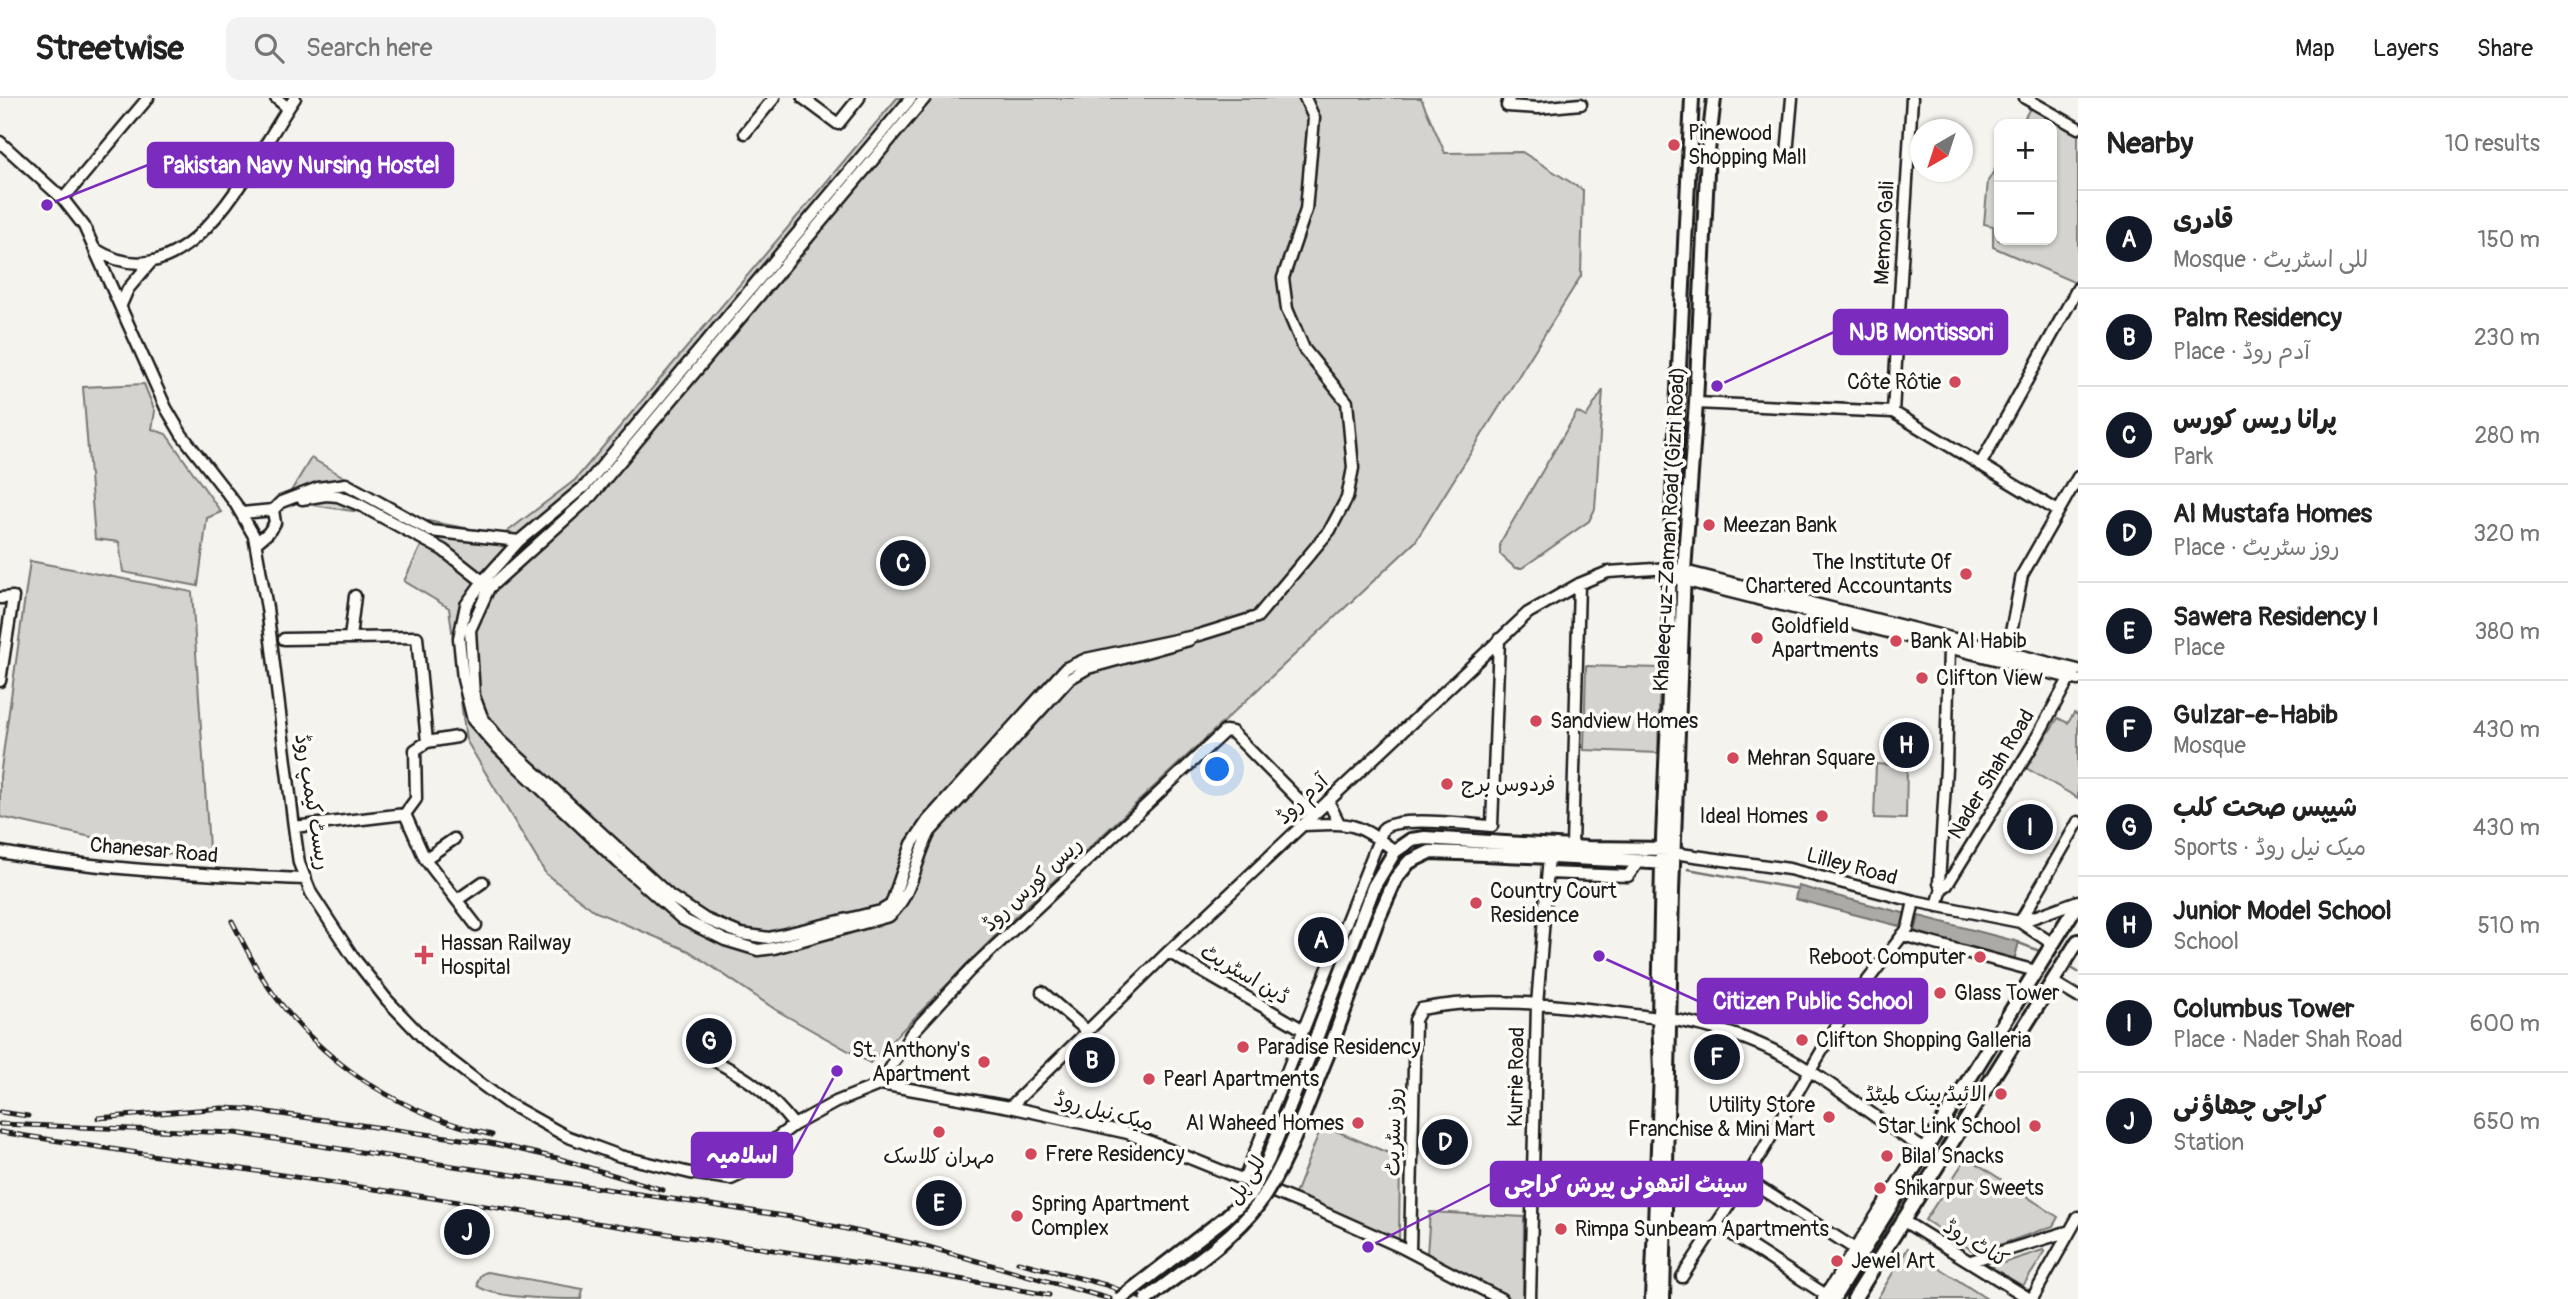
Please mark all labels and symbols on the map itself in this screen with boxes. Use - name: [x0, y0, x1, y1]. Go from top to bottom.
- north arrow: [1910, 119, 1973, 182]
- place label: Pinewood Shopping Mall: [1688, 120, 1807, 171]
- marker: Pinewood Shopping Mall: [1666, 137, 1682, 153]
- callout: Pakistan Navy Nursing Hostel: [148, 143, 453, 187]
- text: Pakistan Navy Nursing Hostel: [162, 151, 440, 180]
- street label: Memon Gali: [1868, 180, 1901, 286]
- callout: NJB Montissori: [1834, 310, 2007, 354]
- text: NJB Montissori: [1849, 318, 1993, 347]
- street label: Khaleeq-uz-Zaman Road (Gizri Road): [1647, 366, 1691, 692]
- place label: Côte Rôtie: [1847, 369, 1942, 396]
- marker: Côte Rôtie: [1947, 374, 1963, 390]
- place label: Meezan Bank: [1723, 512, 1837, 539]
- marker: Meezan Bank: [1701, 517, 1717, 533]
- pin: C: [880, 537, 926, 589]
- place label: The Institute Of Chartered Accountants: [1745, 549, 1953, 600]
- marker: The Institute Of Chartered Accountants: [1958, 566, 1974, 582]
- place label: Goldfield Apartments: [1771, 613, 1879, 664]
- place label: Bank Al Habib: [1910, 628, 2027, 655]
- marker: Goldfield Apartments: [1749, 630, 1765, 646]
- marker: Bank Al Habib: [1888, 633, 1904, 649]
- place label: Clifton View: [1936, 665, 2043, 692]
- marker: Clifton View: [1914, 670, 1930, 686]
- street label: Nader Shah Road: [1942, 704, 2041, 844]
- place label: Sandview Homes: [1550, 708, 1699, 735]
- marker: Sandview Homes: [1528, 713, 1544, 729]
- pin: H: [1883, 719, 1929, 771]
- street label: ریسٹ کیمپ روڈ: [288, 732, 337, 872]
- place label: Mehran Square: [1747, 745, 1876, 772]
- marker: Mehran Square: [1725, 750, 1741, 766]
- your location: [1200, 752, 1234, 786]
- street label: آدم روڈ: [1271, 768, 1336, 832]
- place label: فردوس برج: [1461, 771, 1556, 798]
- marker: فردوس برج: [1439, 776, 1455, 792]
- pin: I: [2007, 801, 2053, 853]
- place label: Ideal Homes: [1700, 803, 1809, 830]
- marker: Ideal Homes: [1814, 808, 1830, 824]
- street label: Chanesar Road: [89, 831, 219, 870]
- street label: ریس کورس روڈ: [977, 831, 1088, 938]
- street label: Lilley Road: [1803, 841, 1900, 892]
- place label: Country Court Residence: [1490, 878, 1617, 929]
- marker: Country Court Residence: [1468, 895, 1484, 911]
- pin: A: [1298, 914, 1344, 966]
- place label: Hassan Railway Hospital: [440, 930, 571, 981]
- street label: ڈین اسٹریٹ: [1195, 938, 1294, 1011]
- place label: Reboot Computer: [1809, 944, 1967, 971]
- marker: Hassan Railway Hospital: [414, 945, 434, 965]
- marker: Reboot Computer: [1972, 949, 1988, 965]
- callout: Citizen Public School: [1698, 979, 1927, 1023]
- place label: Glass Tower: [1954, 980, 2060, 1007]
- marker: Glass Tower: [1932, 985, 1948, 1001]
- text: Citizen Public School: [1713, 987, 1913, 1016]
- pin: G: [686, 1015, 732, 1067]
- street label: Kurrie Road: [1502, 1027, 1531, 1127]
- place label: Clifton Shopping Galleria: [1816, 1027, 2031, 1054]
- pin: F: [1694, 1031, 1740, 1083]
- marker: Clifton Shopping Galleria: [1794, 1032, 1810, 1048]
- pin: B: [1069, 1034, 1115, 1086]
- place label: Paradise Residency: [1257, 1034, 1421, 1061]
- place label: St. Anthony's Apartment: [852, 1037, 971, 1088]
- marker: Paradise Residency: [1235, 1039, 1251, 1055]
- marker: St. Anthony's Apartment: [976, 1054, 992, 1070]
- place label: Pearl Apartments: [1163, 1066, 1320, 1093]
- marker: Pearl Apartments: [1141, 1071, 1157, 1087]
- place label: الائیڈ بینک لمیٹڈ: [1865, 1081, 1987, 1108]
- street label: میک نیل روڈ: [1051, 1085, 1156, 1138]
- marker: الائیڈ بینک لمیٹڈ: [1993, 1086, 2009, 1102]
- street label: روز سٹریٹ: [1379, 1087, 1408, 1177]
- place label: Utility Store Franchise & Mini Mart: [1628, 1092, 1816, 1143]
- marker: Utility Store Franchise & Mini Mart: [1821, 1109, 1837, 1125]
- place label: Al Waheed Homes: [1185, 1110, 1345, 1137]
- place label: Star Link School: [1878, 1113, 2021, 1140]
- marker: Al Waheed Homes: [1350, 1115, 1366, 1131]
- pin: D: [1422, 1116, 1468, 1168]
- marker: Star Link School: [2027, 1118, 2043, 1134]
- marker: مہران کلاسک: [931, 1124, 947, 1140]
- callout: اسلامیہ: [692, 1133, 792, 1177]
- text: اسلامیہ: [706, 1141, 778, 1170]
- place label: Frere Residency: [1045, 1141, 1185, 1168]
- place label: مہران کلاسک: [883, 1143, 995, 1170]
- place label: Bilal Snacks: [1901, 1143, 2004, 1170]
- marker: Frere Residency: [1023, 1146, 1039, 1162]
- marker: Bilal Snacks: [1879, 1148, 1895, 1164]
- street label: للی پل: [1221, 1151, 1272, 1210]
- callout: سینٹ انتھونی پیرش کراچی: [1491, 1162, 1762, 1206]
- text: سینٹ انتھونی پیرش کراچی: [1504, 1170, 1748, 1199]
- place label: Shikarpur Sweets: [1894, 1175, 2044, 1202]
- pin: E: [916, 1177, 962, 1229]
- marker: Shikarpur Sweets: [1872, 1180, 1888, 1196]
- place label: Spring Apartment Complex: [1031, 1191, 1190, 1242]
- pin: J: [444, 1206, 490, 1258]
- marker: Spring Apartment Complex: [1009, 1208, 1025, 1224]
- street label: کناٹ روڈ: [1938, 1213, 2013, 1274]
- place label: Rimpa Sunbeam Apartments: [1575, 1216, 1830, 1243]
- marker: Rimpa Sunbeam Apartments: [1553, 1221, 1569, 1237]
- place label: Jewel Art: [1851, 1248, 1936, 1275]
- marker: Jewel Art: [1829, 1253, 1845, 1269]

